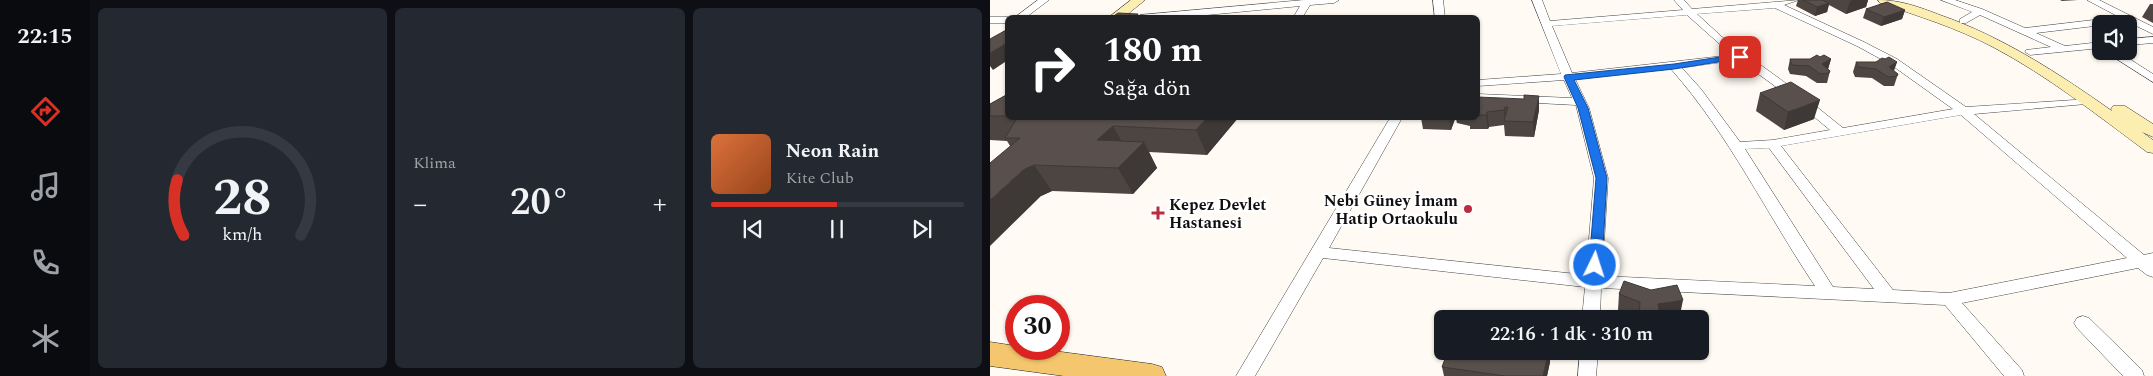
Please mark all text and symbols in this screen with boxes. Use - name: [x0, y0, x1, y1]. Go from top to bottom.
- map controls: [2092, 15, 2137, 60]
- button: sound: [2092, 15, 2137, 60]
- text: 22:15: [17, 20, 73, 53]
- text: 180 m: [1103, 24, 1202, 77]
- icon: right: [1020, 35, 1085, 100]
- pin: [1719, 36, 1761, 78]
- icon: arrive: [1726, 43, 1754, 71]
- text: Sağa dön: [1103, 72, 1191, 105]
- icon: directions: [28, 94, 63, 129]
- text: Neon Rain: [786, 137, 879, 166]
- text: Klima: [413, 151, 456, 175]
- text: 28: [213, 159, 272, 238]
- text: Kite Club: [786, 166, 854, 190]
- icon: music: [28, 169, 63, 204]
- text: 20°: [510, 174, 570, 232]
- text: −: [413, 183, 427, 226]
- text: +: [653, 183, 667, 226]
- place label: Nebi Güney İmam Hatip Ortaokulu: [1324, 189, 1459, 231]
- place label: Kepez Devlet Hastanesi: [1169, 193, 1267, 235]
- marker: Nebi Güney İmam Hatip Ortaokulu: [1462, 203, 1474, 215]
- marker: Kepez Devlet Hastanesi: [1151, 206, 1165, 220]
- icon: previous: [739, 215, 767, 243]
- icon: pause: [823, 215, 851, 243]
- icon: next: [908, 215, 936, 243]
- text: km/h: [223, 221, 263, 248]
- position arrow: [1568, 238, 1620, 290]
- icon: phone: [28, 245, 63, 280]
- speed limit sign: 30: [1005, 295, 1070, 360]
- text: 22:16 · 1 dk · 310 m: [1490, 320, 1653, 349]
- icon: climate: [28, 321, 63, 356]

